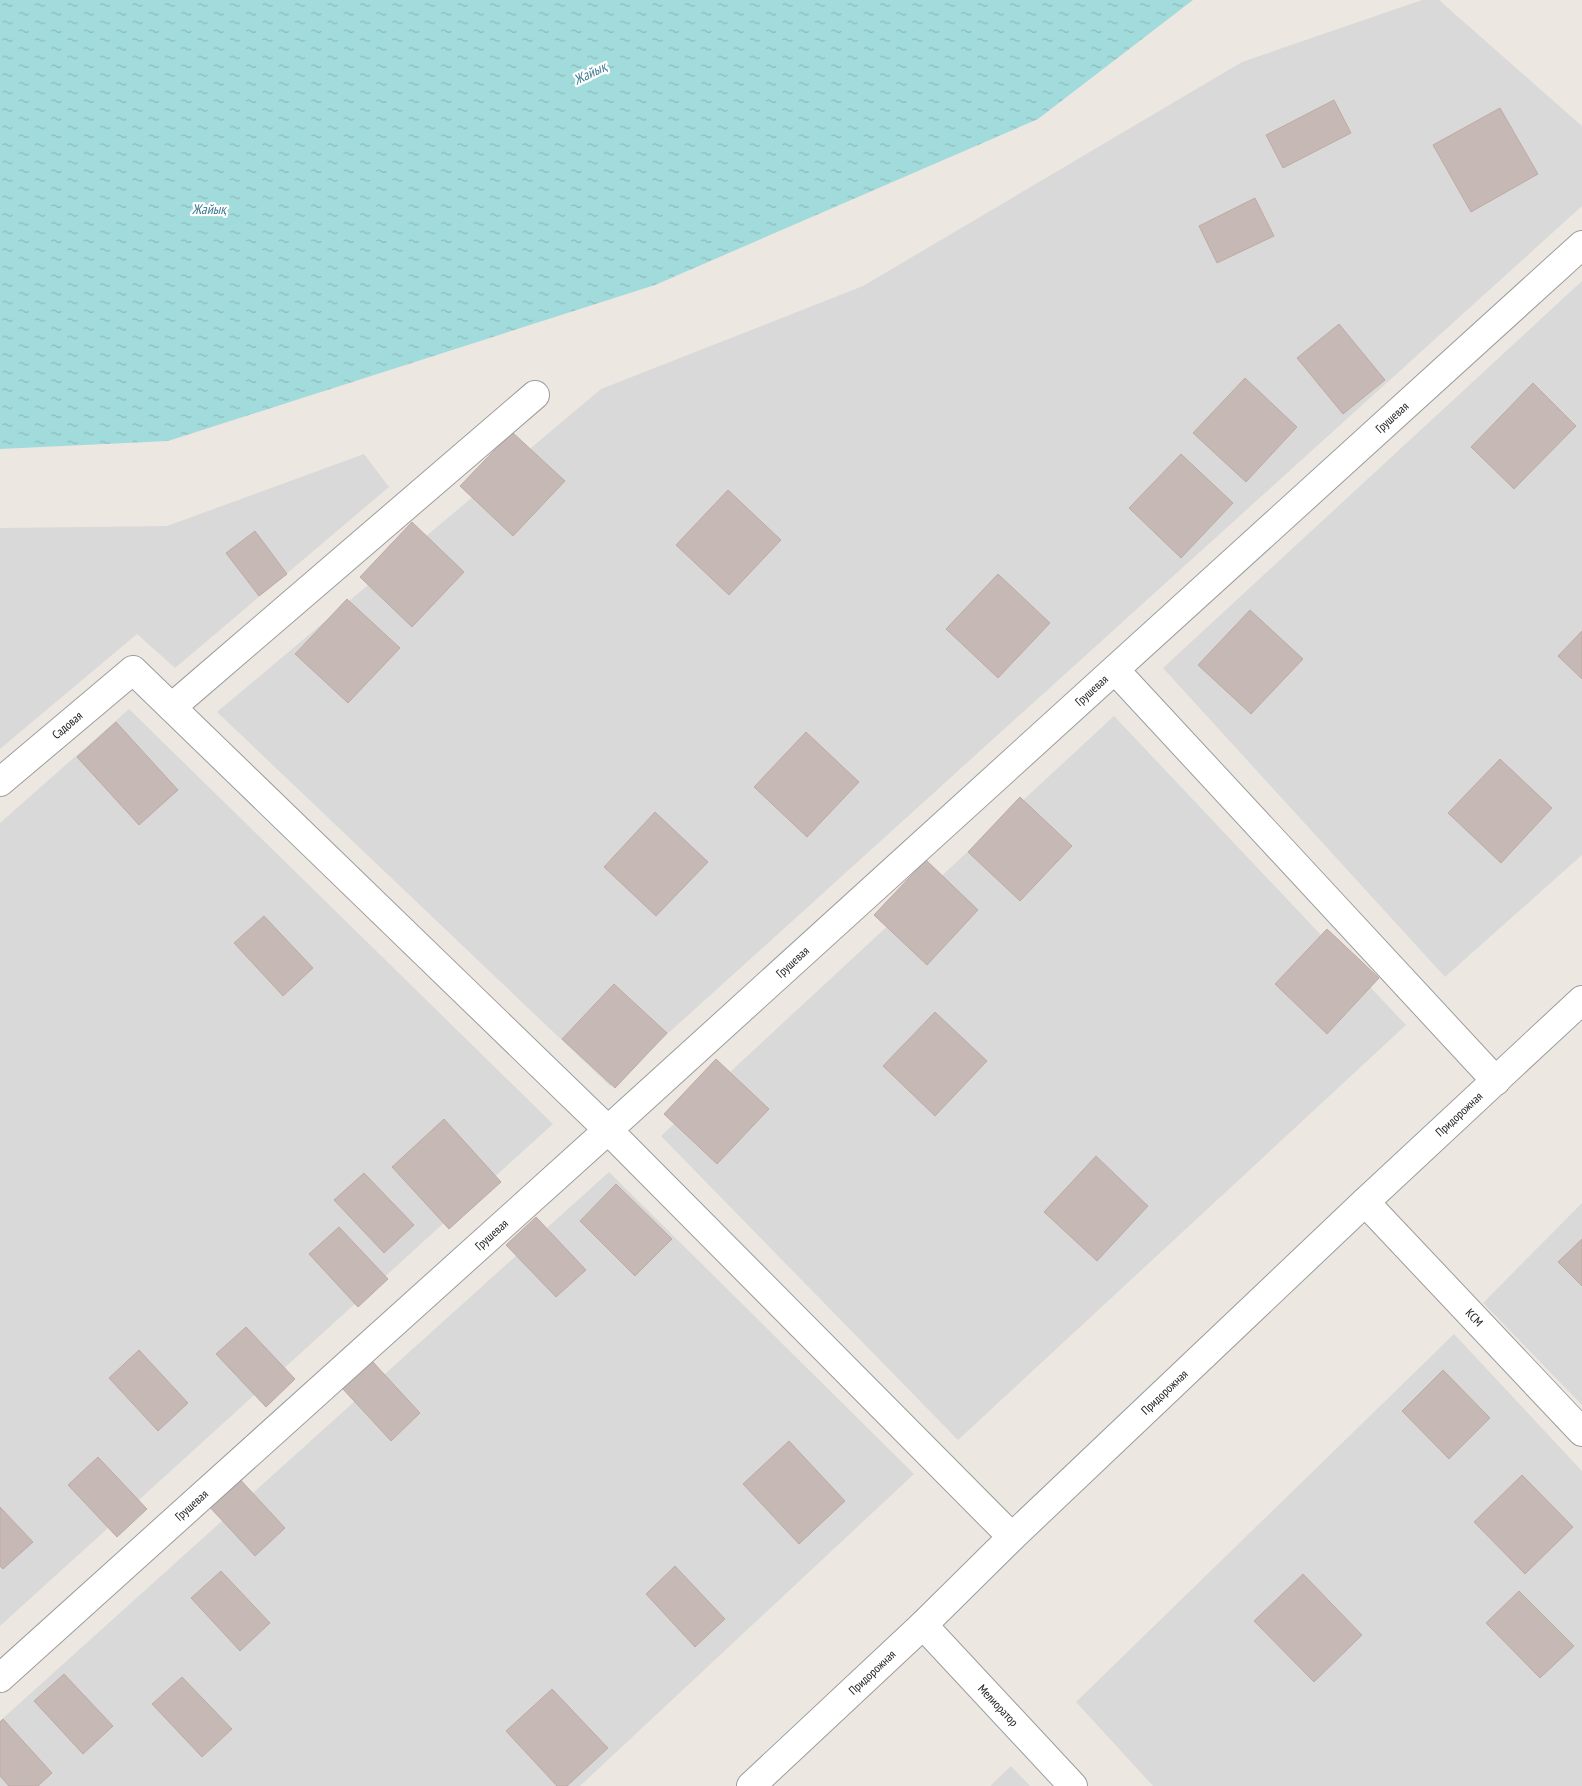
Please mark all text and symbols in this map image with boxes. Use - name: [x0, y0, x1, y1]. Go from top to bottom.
- water label: Жайық: [570, 57, 610, 89]
- water label: Жайық: [191, 200, 227, 218]
- street label: Грушевая: [1372, 398, 1412, 436]
- street label: Грушевая: [1072, 671, 1111, 709]
- street label: Садовая: [49, 708, 86, 742]
- street label: Грушевая: [773, 943, 812, 981]
- street label: Придорожная: [1432, 1088, 1486, 1140]
- street label: Грушевая: [472, 1215, 511, 1253]
- street label: КСМ: [1463, 1305, 1486, 1329]
- street label: Придорожная: [1138, 1366, 1191, 1418]
- street label: Грушевая: [172, 1486, 211, 1524]
- street label: Придорожная: [845, 1646, 899, 1698]
- street label: Мелиоратор: [975, 1681, 1022, 1729]

